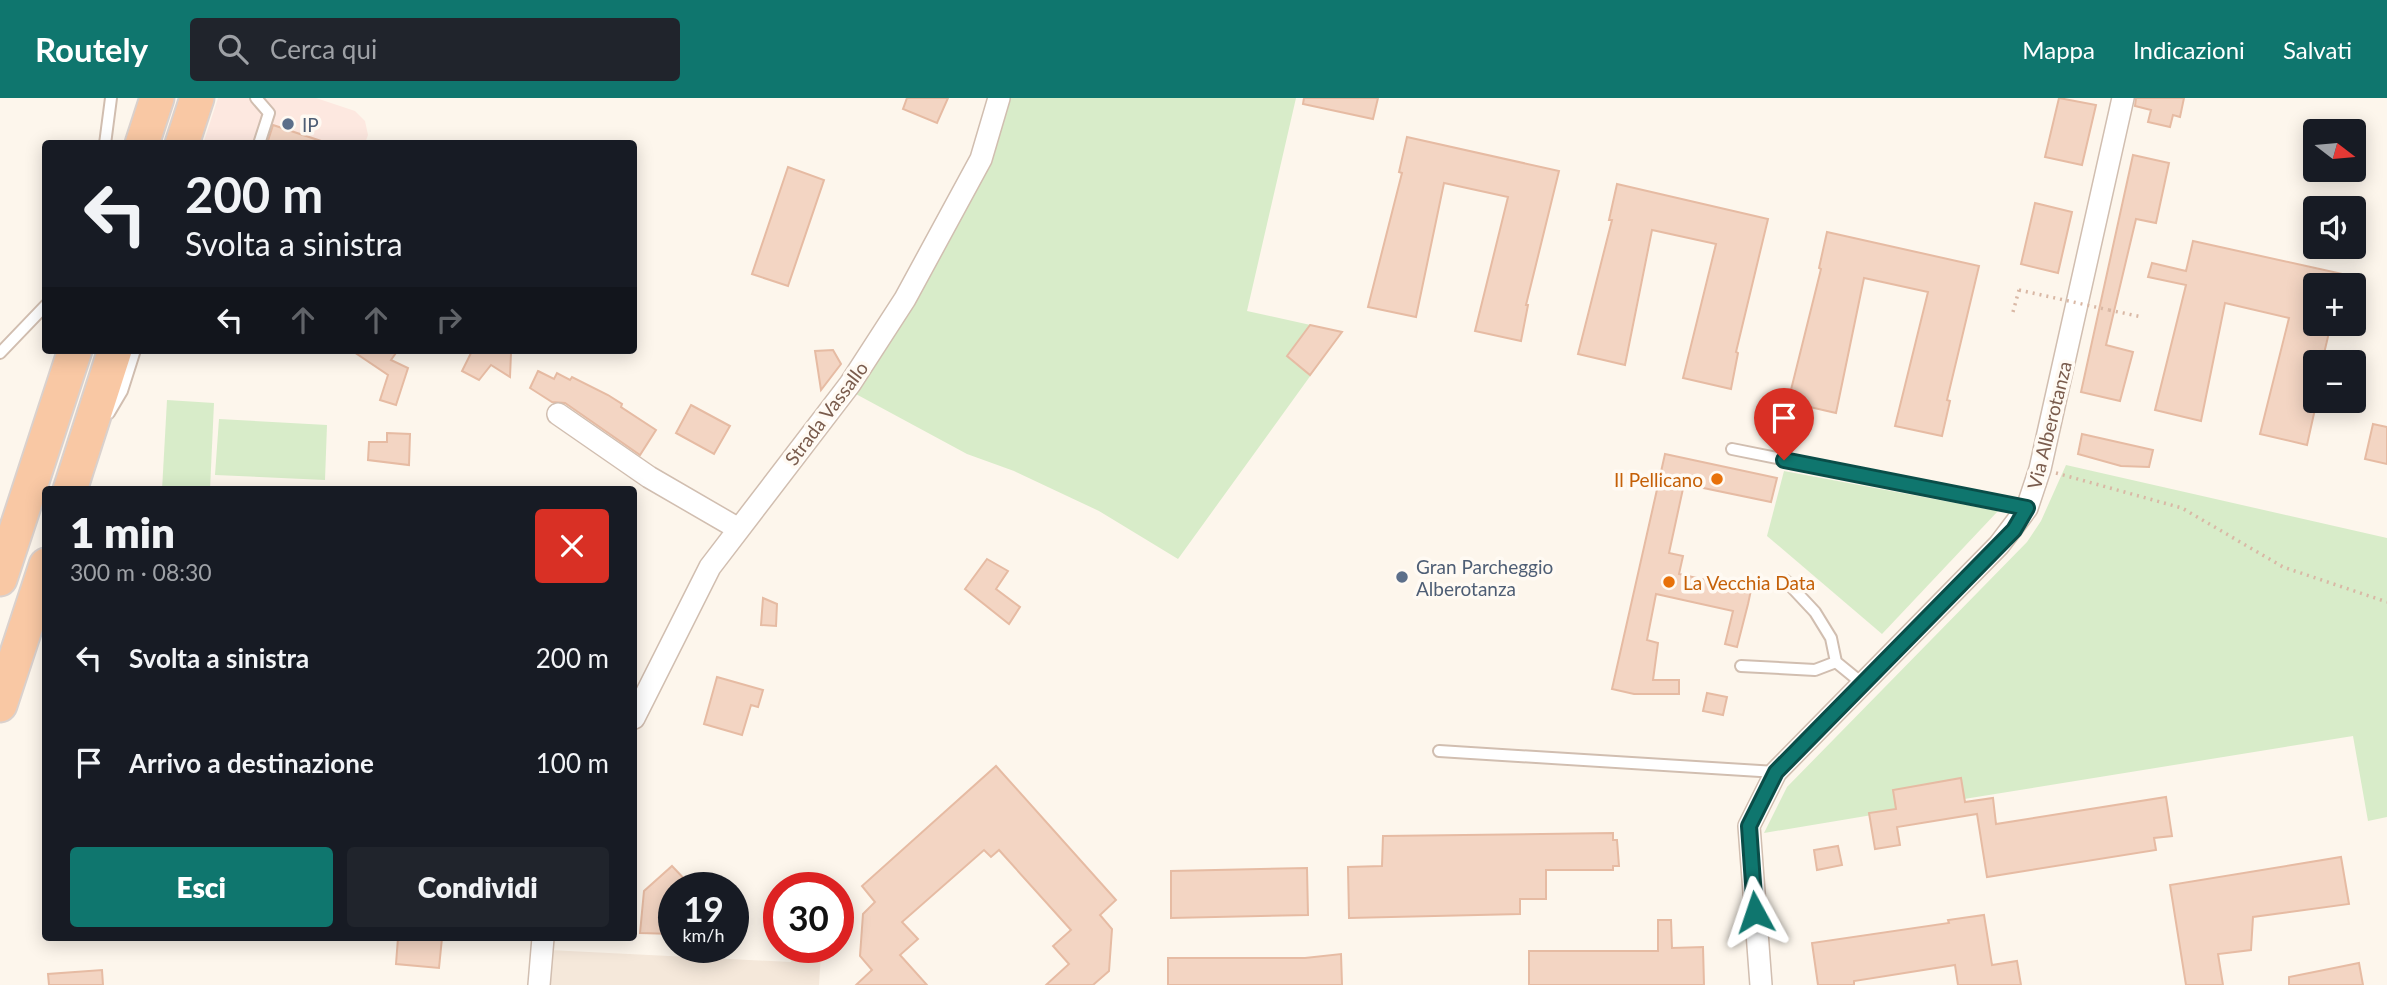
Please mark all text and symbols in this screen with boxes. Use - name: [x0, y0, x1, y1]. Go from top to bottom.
- search box: [190, 18, 680, 81]
- text: Routely: [35, 29, 148, 69]
- icon: search: [214, 30, 252, 68]
- text: Cerca qui: [270, 33, 377, 65]
- text: Mappa: [2022, 35, 2095, 64]
- text: Indicazioni: [2133, 35, 2245, 64]
- text: Salvati: [2283, 35, 2352, 64]
- place label: IP: [302, 113, 319, 136]
- marker: IP: [280, 116, 296, 132]
- north arrow: [2303, 119, 2366, 182]
- map controls: [2303, 119, 2366, 413]
- text: 200 m: [185, 165, 323, 223]
- icon: left: [70, 168, 161, 259]
- button: sound: [2303, 196, 2366, 259]
- text: Svolta a sinistra: [185, 224, 403, 263]
- button: +: [2303, 273, 2366, 336]
- icon: left: [211, 301, 249, 339]
- icon: ahead: [284, 301, 322, 339]
- icon: ahead: [357, 301, 395, 339]
- icon: right: [430, 301, 468, 339]
- button: −: [2303, 350, 2366, 413]
- street label: Strada Vassallo: [780, 357, 872, 469]
- street label: Via Alberotanza: [2022, 359, 2076, 491]
- pin: [1754, 388, 1814, 460]
- icon: arrive: [1765, 399, 1803, 437]
- place label: Il Pellicano: [1614, 468, 1703, 491]
- marker: Il Pellicano: [1709, 471, 1725, 487]
- text: 1 min: [70, 507, 175, 557]
- button: close: [535, 509, 609, 583]
- place label: Gran Parcheggio Alberotanza: [1416, 555, 1553, 600]
- text: 300 m · 08:30: [70, 558, 212, 586]
- marker: Gran Parcheggio Alberotanza: [1394, 569, 1410, 585]
- place label: La Vecchia Data: [1683, 571, 1815, 594]
- marker: La Vecchia Data: [1661, 574, 1677, 590]
- icon: left: [70, 639, 108, 677]
- text: Svolta a sinistra: [129, 642, 309, 674]
- text: 200 m: [536, 642, 609, 674]
- icon: arrive: [70, 744, 108, 782]
- text: Arrivo a destinazione: [129, 747, 374, 779]
- text: 100 m: [536, 747, 609, 779]
- button: Esci: [70, 847, 333, 927]
- button: Condividi: [347, 847, 609, 927]
- speed limit sign: 30: [763, 872, 854, 963]
- position arrow: [1718, 875, 1792, 949]
- text: 19: [683, 887, 724, 929]
- text: km/h: [682, 924, 725, 946]

